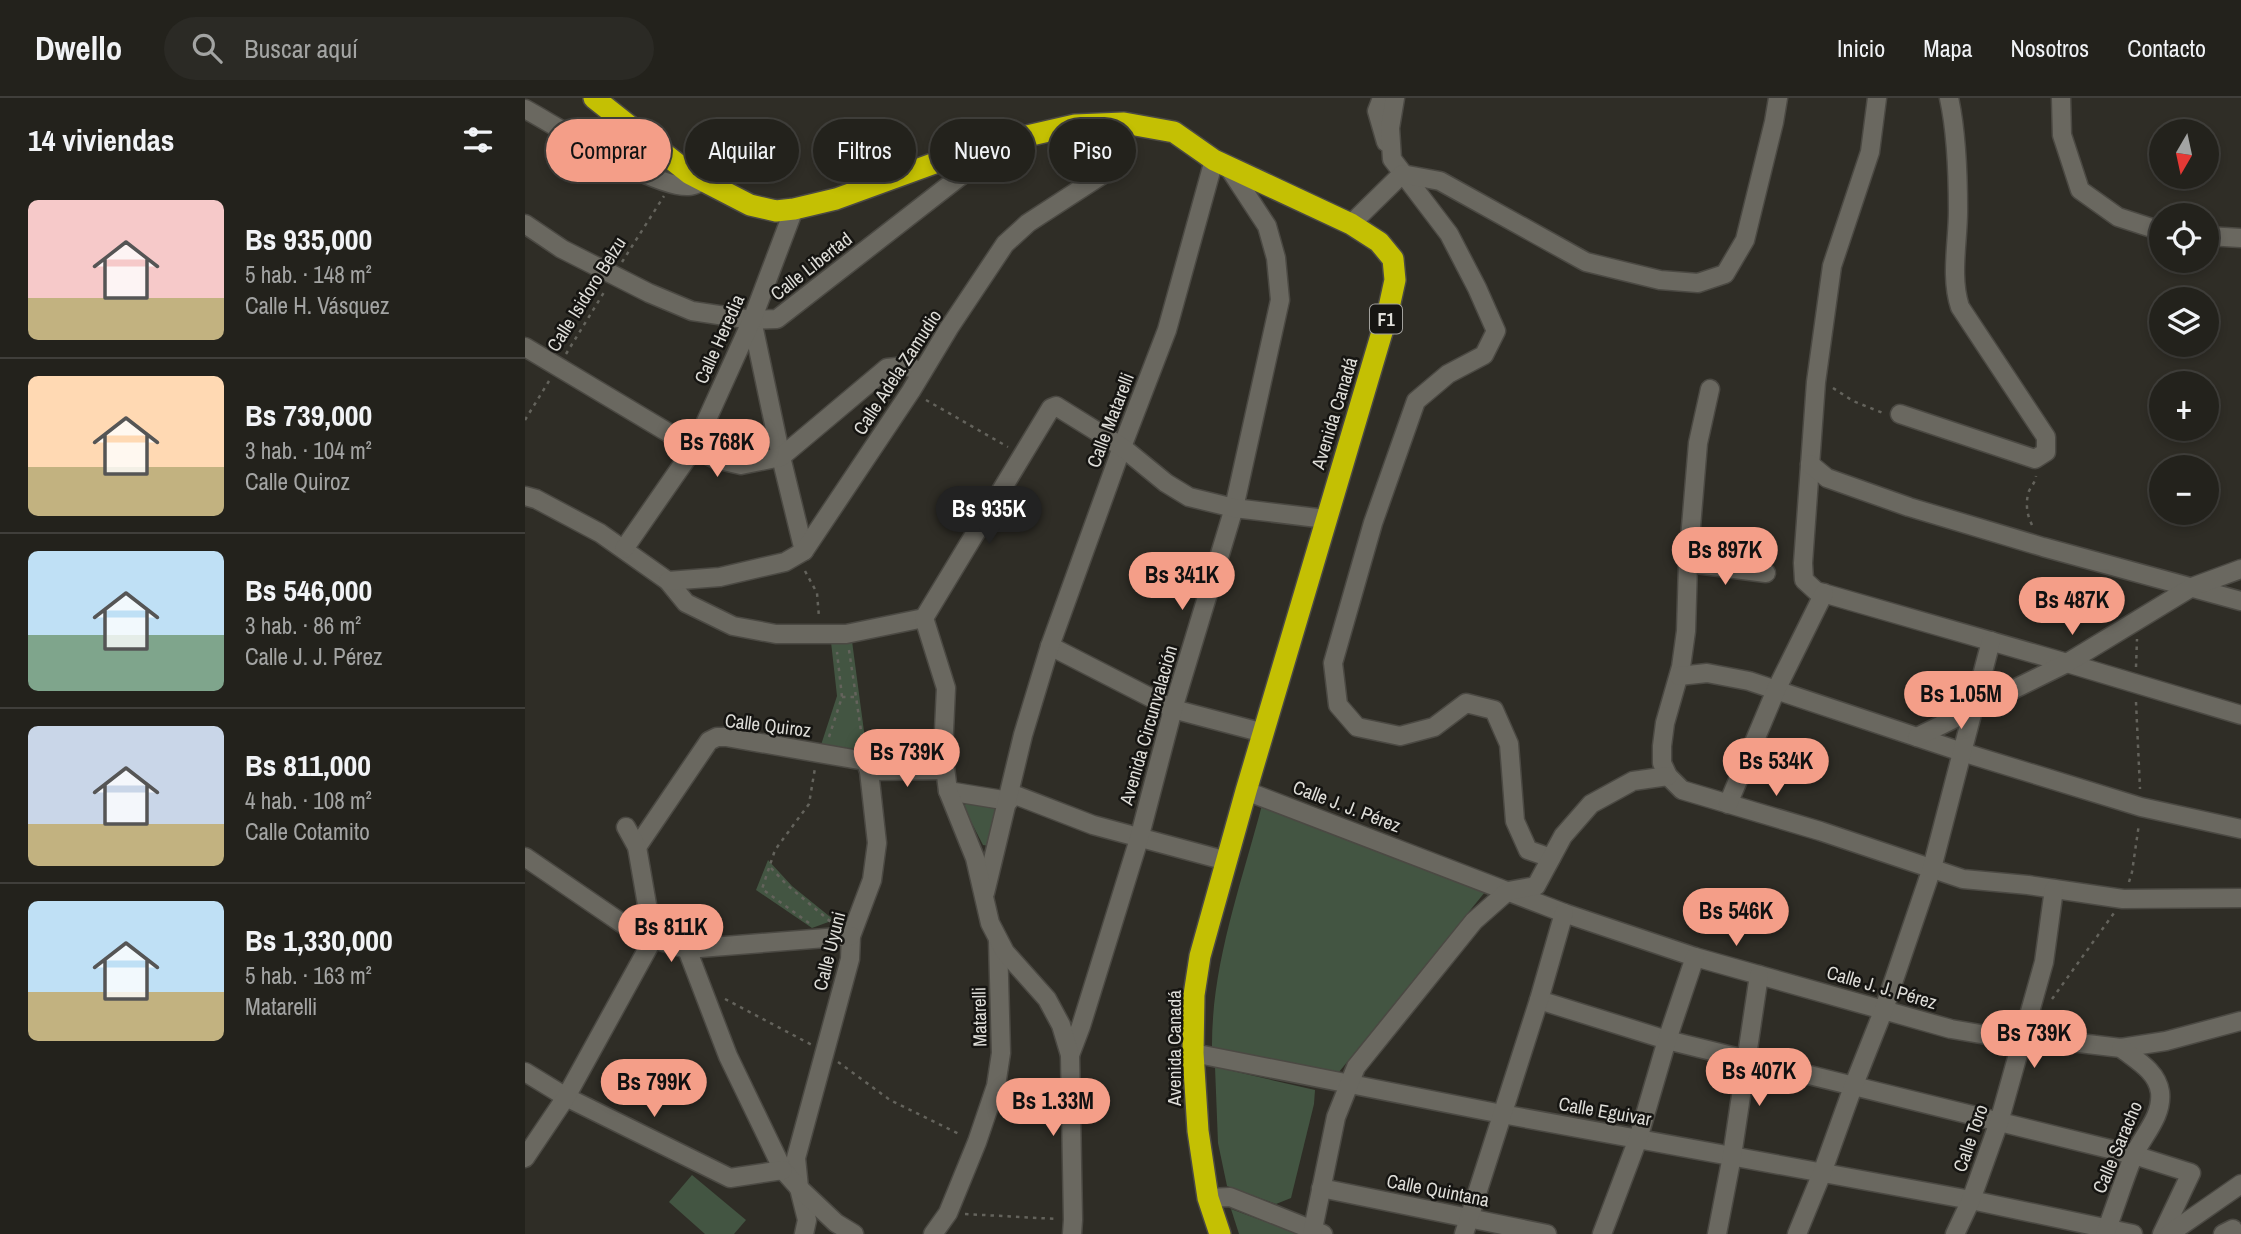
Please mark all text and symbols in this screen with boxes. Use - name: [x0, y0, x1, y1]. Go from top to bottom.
- search box: [164, 17, 654, 80]
- text: Dwello: [35, 26, 122, 70]
- icon: search: [188, 29, 226, 67]
- text: Buscar aquí: [244, 31, 358, 66]
- text: Inicio: [1837, 32, 1885, 64]
- text: Mapa: [1923, 32, 1972, 64]
- text: Nosotros: [2010, 32, 2089, 64]
- text: Contacto: [2127, 32, 2206, 64]
- chip: Comprar: [546, 119, 671, 182]
- chip: Alquilar: [685, 119, 799, 182]
- chip: Filtros: [813, 119, 916, 182]
- chip: Nuevo: [930, 119, 1035, 182]
- chip: Piso: [1049, 119, 1136, 182]
- north arrow: [2149, 119, 2219, 189]
- map controls: [2149, 119, 2219, 525]
- text: 14 viviendas: [28, 120, 174, 160]
- icon: filters: [459, 121, 497, 159]
- button: locate: [2149, 203, 2219, 273]
- text: Bs 935,000: [245, 219, 372, 259]
- street label: Calle Libertad: [765, 226, 857, 306]
- icon: home: [84, 228, 168, 312]
- street label: Calle Isidoro Belzu: [540, 232, 632, 356]
- text: 5 hab. · 148 m²: [245, 259, 372, 290]
- button: layers: [2149, 287, 2219, 357]
- text: Calle H. Vásquez: [245, 290, 389, 321]
- street label: Calle Heredia: [688, 290, 750, 388]
- street label: Calle Adela Zamudio: [847, 304, 947, 440]
- road number: F1: [1370, 304, 1402, 334]
- street label: Avenida Canadá: [1304, 354, 1363, 473]
- street label: Calle Matarelli: [1080, 369, 1140, 471]
- button: +: [2149, 371, 2219, 441]
- text: Bs 739,000: [245, 395, 372, 435]
- icon: home: [84, 404, 168, 488]
- pin: Bs 768K: [652, 420, 782, 479]
- text: Bs 768K: [680, 426, 754, 457]
- text: 3 hab. · 104 m²: [245, 435, 372, 466]
- button: −: [2149, 455, 2219, 525]
- text: Calle Quiroz: [245, 466, 350, 497]
- pin: Bs 935K: [924, 486, 1054, 546]
- text: Bs 935K: [952, 493, 1026, 524]
- pin: Bs 897K: [1660, 528, 1790, 587]
- text: Bs 897K: [1688, 534, 1762, 565]
- pin: Bs 341K: [1117, 552, 1247, 612]
- text: Bs 341K: [1145, 559, 1219, 590]
- text: Bs 546,000: [245, 570, 372, 610]
- pin: Bs 487K: [2007, 578, 2137, 637]
- icon: home: [84, 579, 168, 663]
- text: Bs 487K: [2035, 584, 2109, 615]
- text: 3 hab. · 86 m²: [245, 610, 361, 641]
- text: Calle J. J. Pérez: [245, 641, 382, 672]
- street label: Avenida Circunvalación: [1112, 642, 1183, 809]
- pin: Bs 1.05M: [1889, 672, 2033, 731]
- text: Bs 1.05M: [1920, 678, 2002, 709]
- street label: Calle Quiroz: [723, 707, 813, 743]
- pin: Bs 739K: [842, 730, 972, 789]
- text: Bs 739K: [870, 736, 944, 767]
- pin: Bs 534K: [1711, 738, 1841, 798]
- text: Bs 811,000: [245, 745, 371, 785]
- text: Bs 534K: [1739, 745, 1813, 776]
- icon: home: [84, 754, 168, 838]
- street label: Calle J. J. Pérez: [1289, 774, 1405, 839]
- text: 4 hab. · 108 m²: [245, 785, 372, 816]
- text: Calle Cotamito: [245, 816, 370, 847]
- pin: Bs 546K: [1671, 888, 1801, 948]
- text: Bs 546K: [1699, 895, 1773, 926]
- pin: Bs 811K: [606, 904, 736, 964]
- street label: Calle Uyuni: [807, 909, 851, 993]
- text: Bs 811K: [634, 911, 708, 942]
- text: Bs 1,330,000: [245, 920, 393, 960]
- icon: home: [84, 929, 168, 1013]
- street label: Calle J. J. Pérez: [1824, 959, 1940, 1015]
- text: 5 hab. · 163 m²: [245, 960, 372, 991]
- street label: Matarelli: [965, 987, 993, 1047]
- street label: Avenida Canadá: [1161, 990, 1187, 1107]
- text: Matarelli: [245, 991, 317, 1022]
- pin: Bs 739K: [1969, 1010, 2099, 1070]
- text: Bs 739K: [1997, 1017, 2071, 1048]
- pin: Bs 407K: [1694, 1048, 1824, 1108]
- text: Bs 407K: [1722, 1055, 1796, 1086]
- pin: Bs 799K: [589, 1060, 719, 1119]
- text: Bs 799K: [617, 1066, 691, 1097]
- pin: Bs 1.33M: [981, 1079, 1125, 1138]
- text: Bs 1.33M: [1012, 1085, 1094, 1116]
- street label: Calle Eguivar: [1557, 1090, 1654, 1132]
- street label: Calle Saracho: [2086, 1097, 2148, 1197]
- street label: Calle Toro: [1946, 1101, 1994, 1175]
- street label: Calle Quintana: [1385, 1167, 1492, 1213]

